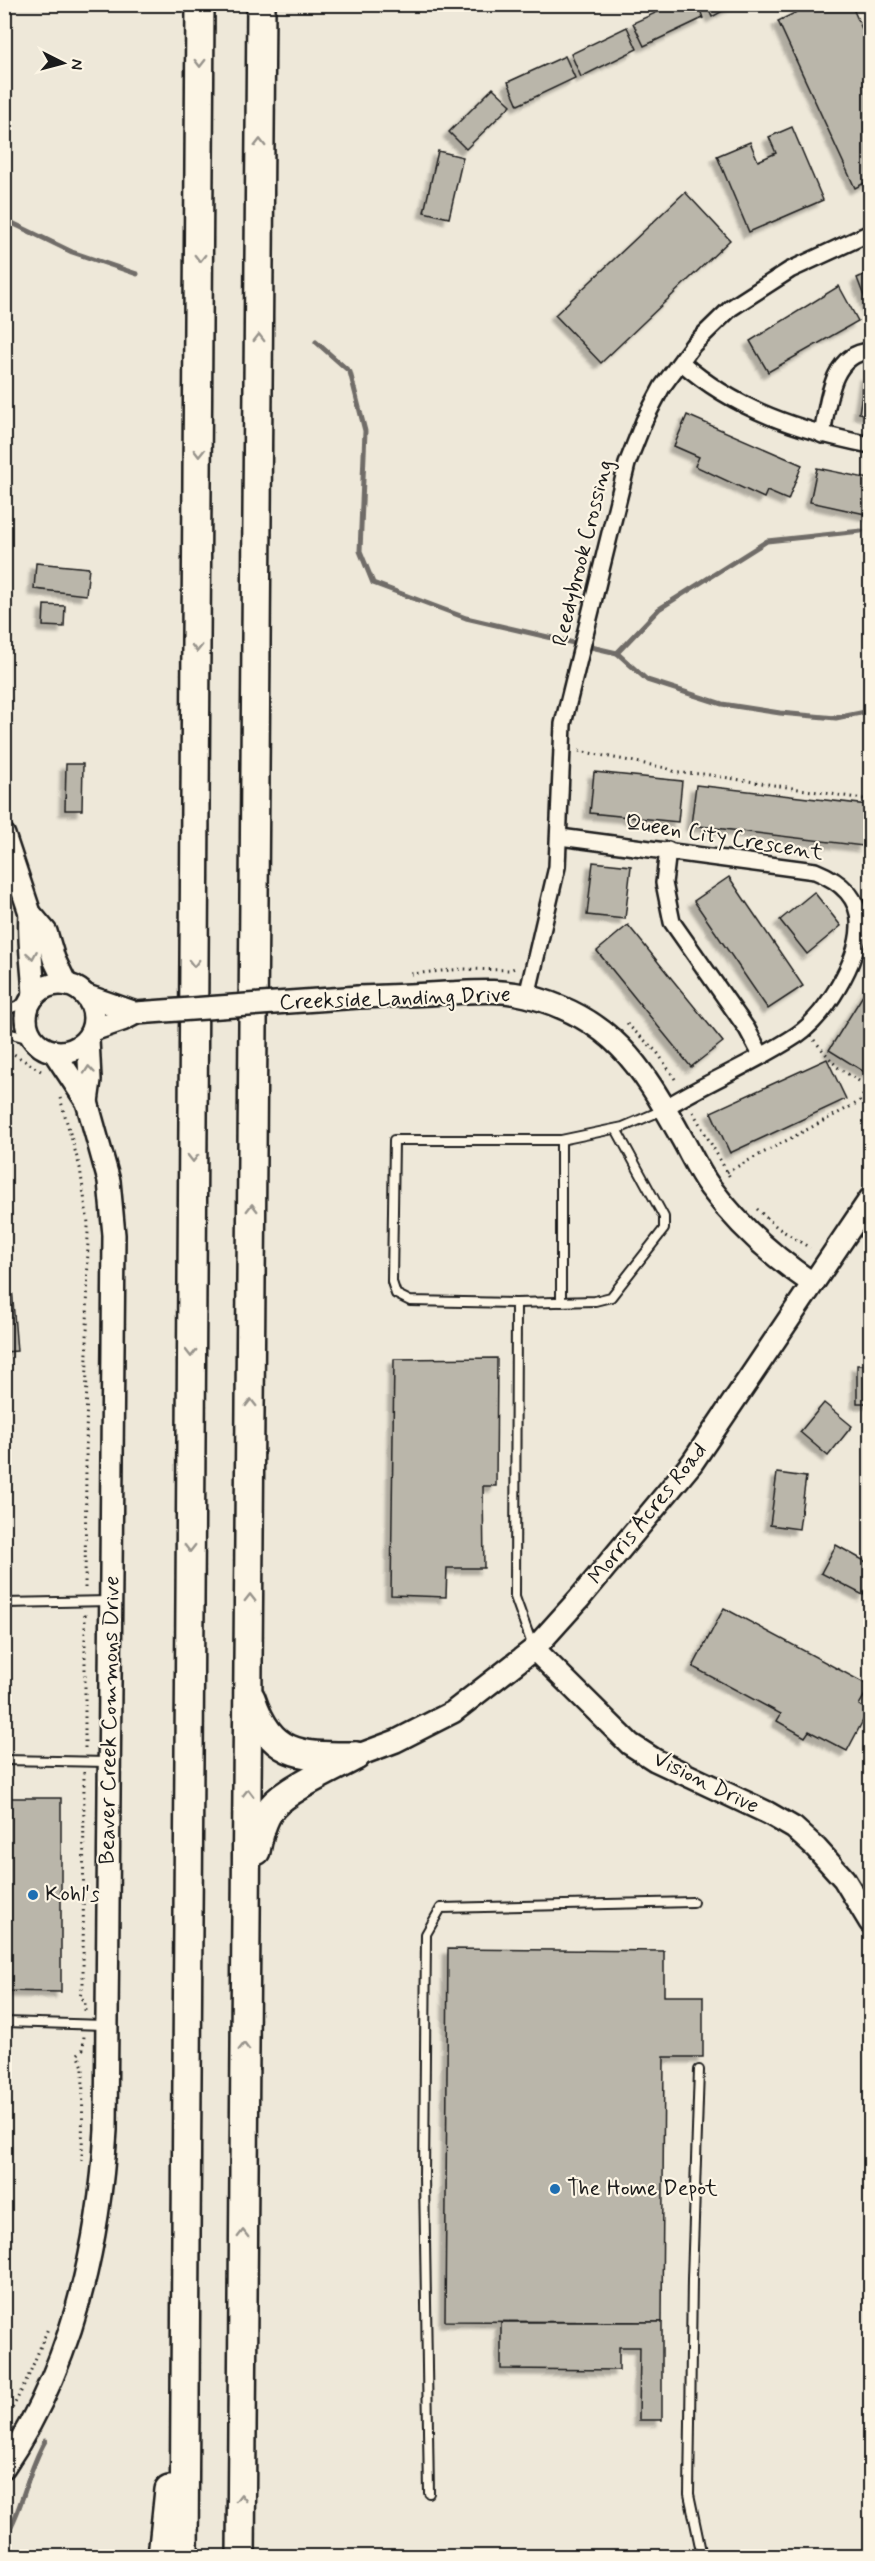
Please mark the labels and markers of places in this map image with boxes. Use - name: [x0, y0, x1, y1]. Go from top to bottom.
- place label: Kohl's: [45, 1881, 100, 1909]
- marker: Kohl's: [26, 1888, 40, 1902]
- place label: The Home Depot: [567, 2175, 718, 2203]
- marker: The Home Depot: [548, 2182, 562, 2196]

